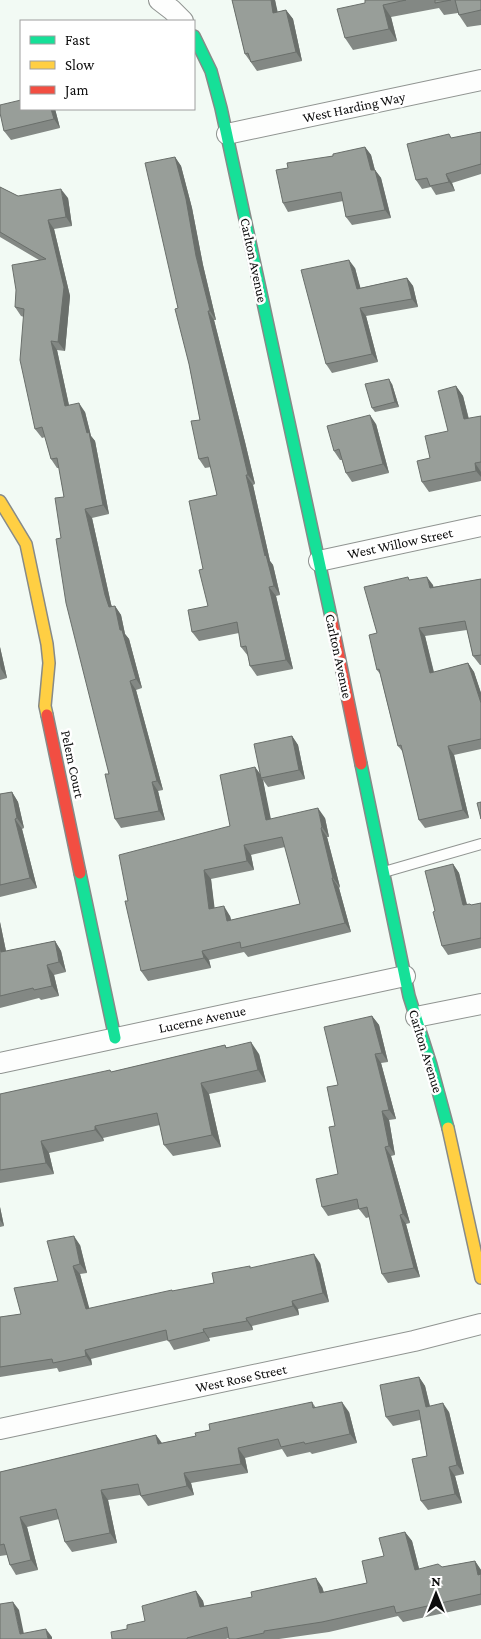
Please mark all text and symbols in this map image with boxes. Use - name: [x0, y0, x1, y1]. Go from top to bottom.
- legend: [20, 20, 195, 110]
- text: Fast: [65, 32, 91, 48]
- text: Slow: [65, 57, 95, 73]
- text: Jam: [63, 82, 88, 99]
- street label: West Harding Way: [301, 88, 407, 126]
- street label: Carlton Avenue: [237, 216, 271, 304]
- street label: West Willow Street: [346, 524, 455, 562]
- street label: Carlton Avenue: [322, 612, 356, 700]
- street label: Pelem Court: [58, 729, 88, 800]
- street label: Lucerne Avenue: [157, 1002, 247, 1036]
- street label: Carlton Avenue: [406, 1007, 446, 1095]
- street label: West Rose Street: [194, 1360, 288, 1395]
- north arrow: [411, 1569, 461, 1619]
- text: N: [431, 1573, 441, 1589]

